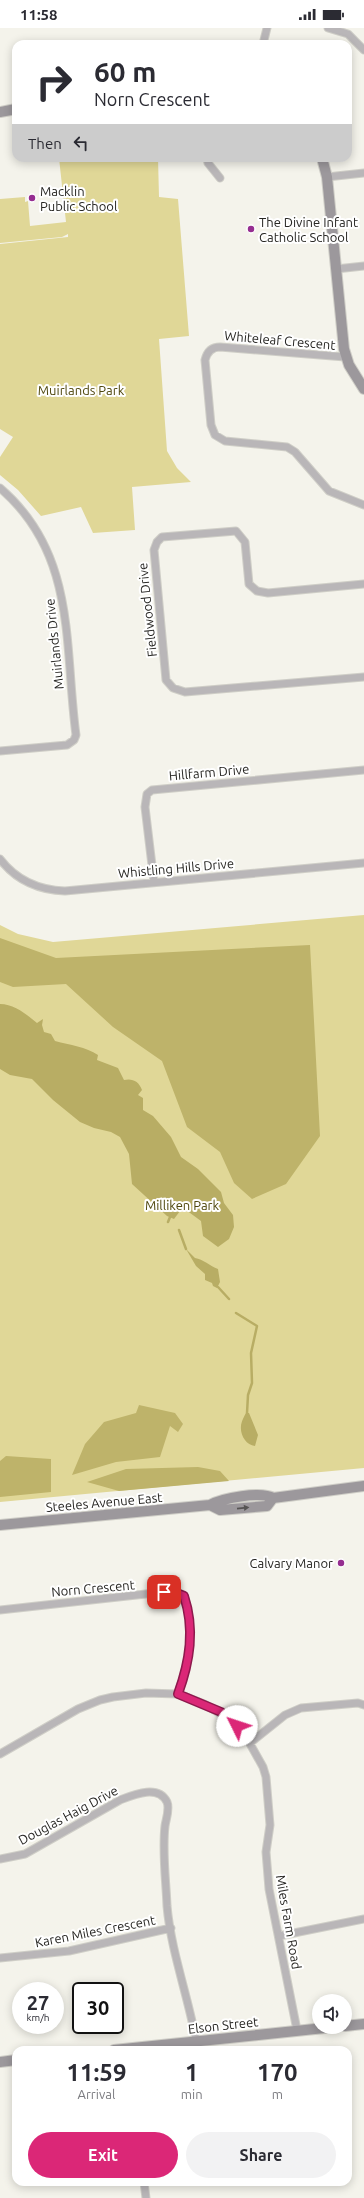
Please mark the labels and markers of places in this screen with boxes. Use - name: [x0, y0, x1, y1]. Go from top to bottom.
- place label: Macklin Public School: [40, 184, 118, 213]
- marker: Macklin Public School: [27, 193, 37, 203]
- place label: The Divine Infant Catholic School: [259, 215, 358, 244]
- marker: The Divine Infant Catholic School: [246, 224, 256, 234]
- place label: Calvary Manor: [250, 1556, 333, 1570]
- marker: Calvary Manor: [336, 1558, 346, 1568]
- pin: [147, 1575, 181, 1609]

